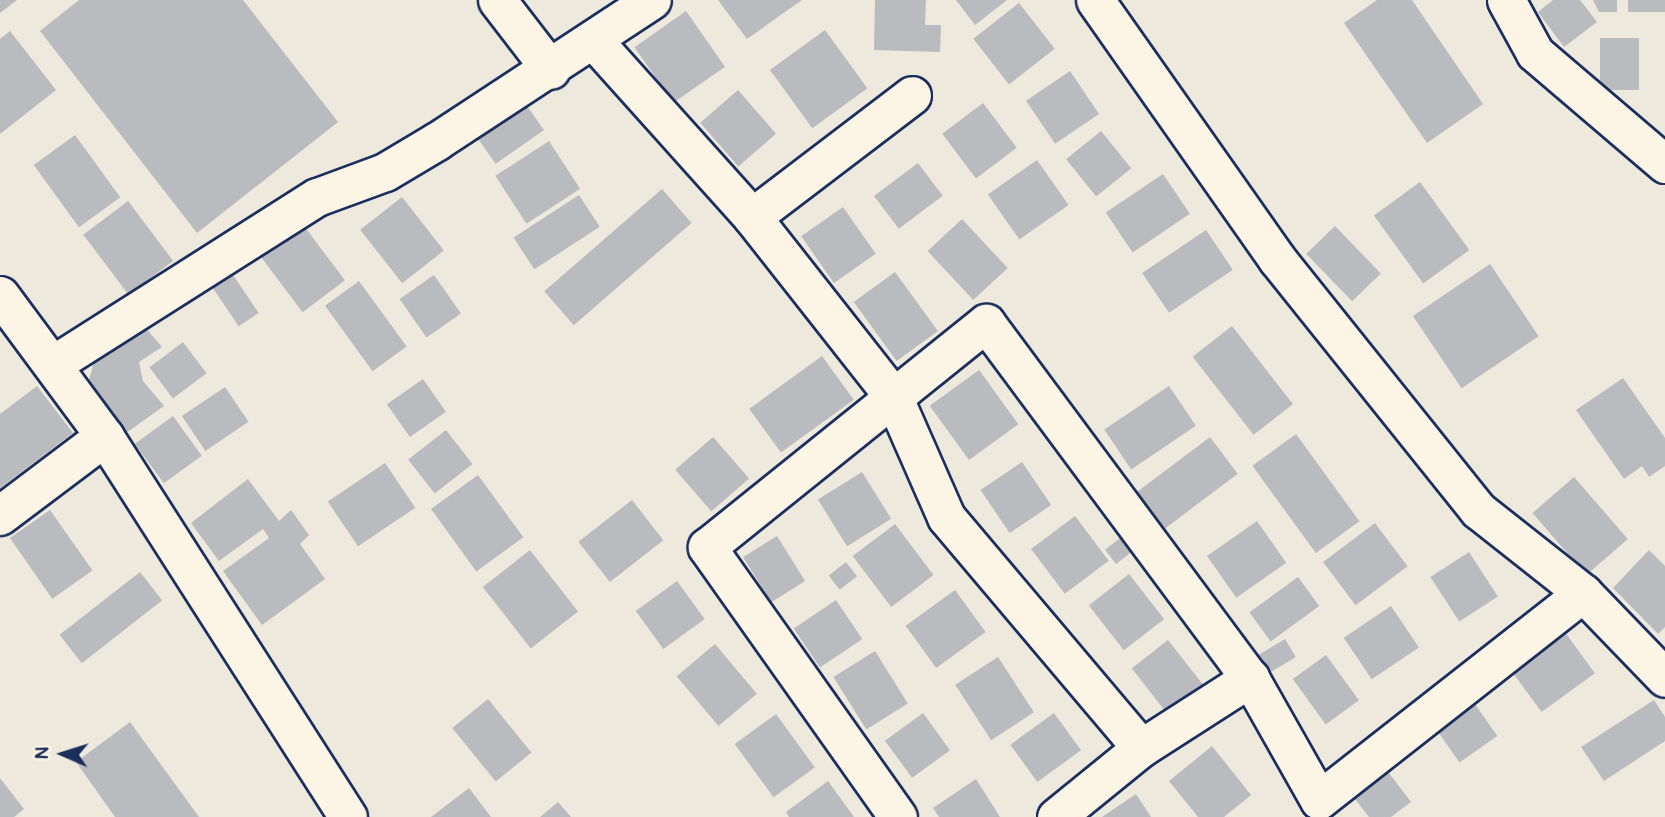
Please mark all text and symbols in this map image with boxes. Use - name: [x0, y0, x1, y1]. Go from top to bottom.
- north arrow: [28, 719, 98, 789]
- text: N: [30, 746, 54, 760]

